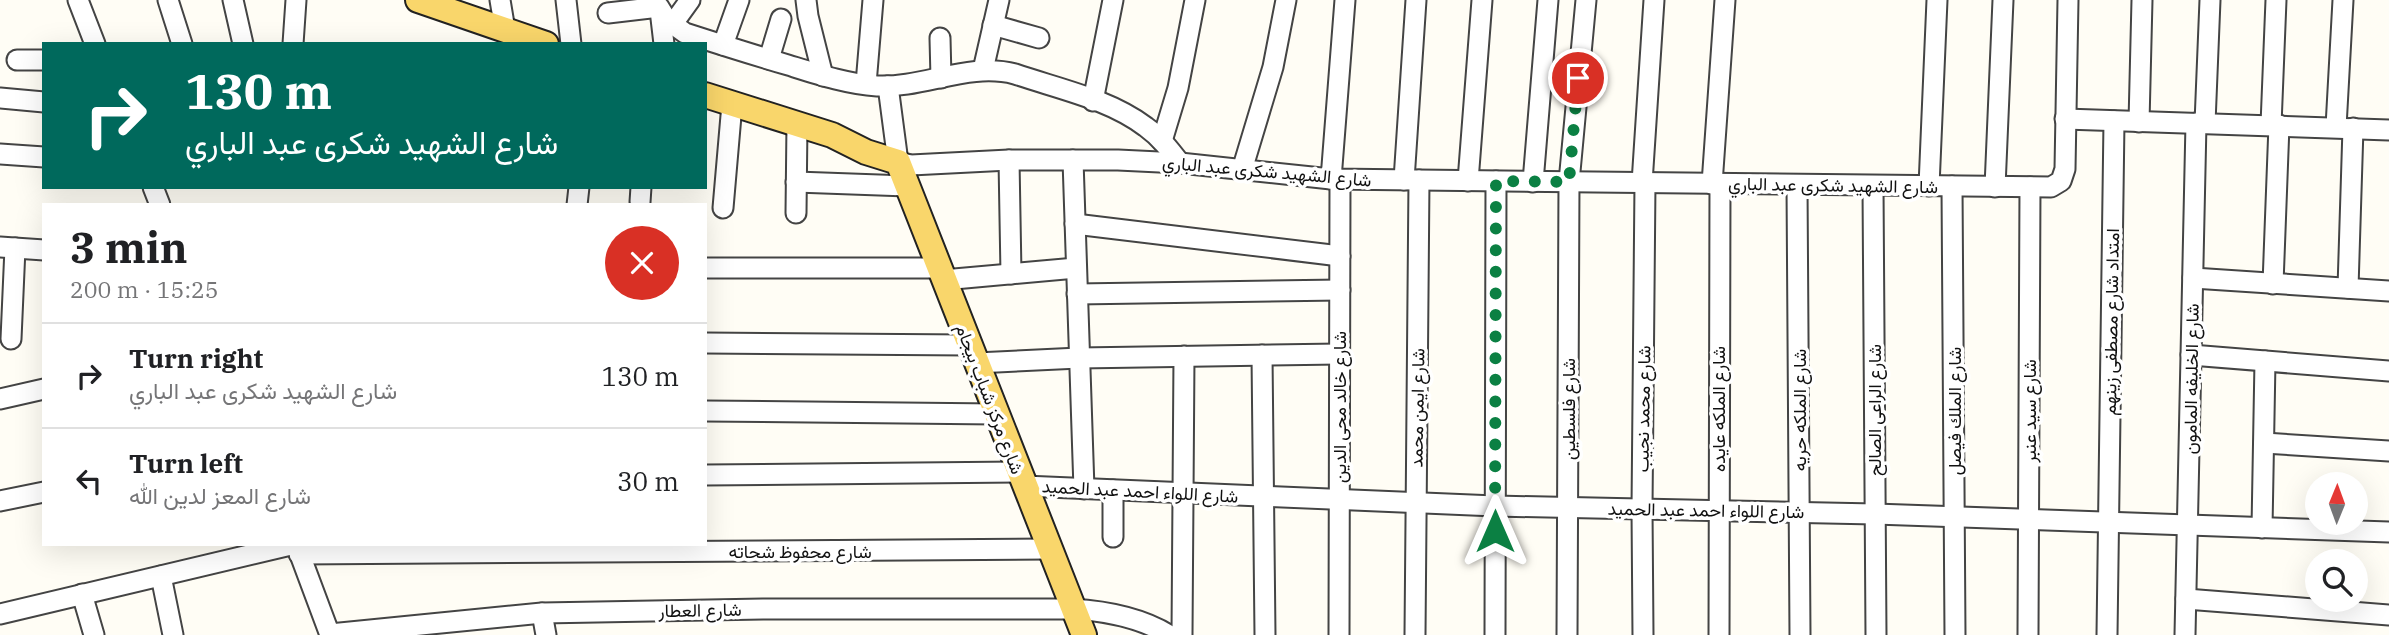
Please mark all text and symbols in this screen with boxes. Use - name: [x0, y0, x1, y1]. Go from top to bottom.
- pin: [1548, 48, 1608, 108]
- text: 130 m: [185, 59, 332, 122]
- icon: arrive: [1559, 59, 1597, 97]
- icon: right: [70, 70, 161, 161]
- text: شارع الشهيد شكرى عبد الباري: [185, 121, 558, 163]
- street label: شارع الشهيد شكرى عبد الباري: [1161, 150, 1373, 196]
- street label: شارع الشهيد شكرى عبد الباري: [1728, 172, 1938, 202]
- text: 3 min: [70, 220, 188, 275]
- button: close: [605, 226, 679, 300]
- street label: امتداد شارع مصطفى زينهم: [2098, 228, 2125, 416]
- text: 200 m · 15:25: [70, 274, 219, 304]
- street label: شارع الخليفه المامون: [2178, 303, 2205, 455]
- street label: شارع مركز شباب بيجام: [950, 321, 1029, 478]
- street label: شارع خالد محى الدين: [1328, 331, 1352, 483]
- text: Turn right: [129, 341, 263, 375]
- street label: شارع الراعى الصالح: [1863, 344, 1887, 476]
- street label: شارع محمد نجيب: [1630, 345, 1657, 473]
- street label: شارع الملكه عايده: [1707, 346, 1731, 472]
- street label: شارع الملك فيصل: [1943, 347, 1967, 475]
- street label: شارع ايمن محمد: [1404, 348, 1431, 468]
- street label: شارع الملكه حريه: [1788, 349, 1812, 471]
- icon: right: [70, 357, 108, 395]
- street label: شارع فلسطين: [1557, 358, 1581, 460]
- text: 130 m: [601, 359, 679, 393]
- street label: شارع سيد عنبر: [2018, 359, 2042, 464]
- text: شارع الشهيد شكرى عبد الباري: [129, 375, 397, 405]
- text: Turn left: [129, 446, 243, 480]
- icon: left: [70, 462, 108, 500]
- text: 30 m: [617, 464, 679, 498]
- north arrow: [2305, 472, 2368, 536]
- map controls: [2305, 472, 2368, 612]
- street label: شارع اللواء احمد عبد الحميد: [1041, 474, 1239, 509]
- text: شارع المعز لدين الله: [129, 480, 311, 510]
- position arrow: [1458, 494, 1532, 568]
- street label: شارع اللواء احمد عبد الحميد: [1607, 497, 1805, 524]
- street label: شارع محفوظ شحاته: [728, 540, 872, 564]
- button: search: [2305, 549, 2368, 612]
- street label: شارع العطار: [657, 598, 742, 623]

